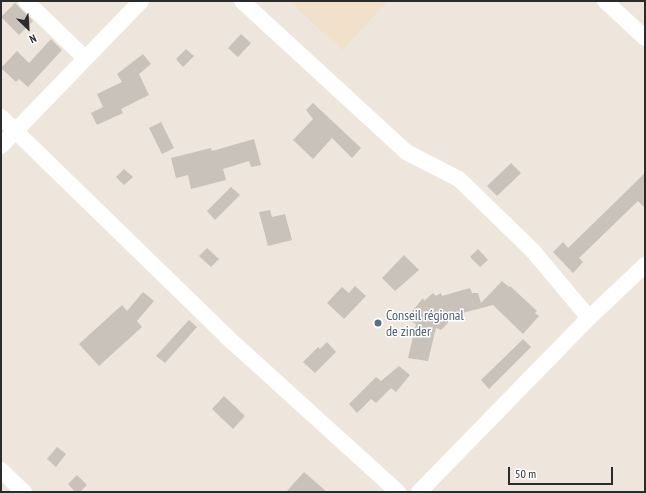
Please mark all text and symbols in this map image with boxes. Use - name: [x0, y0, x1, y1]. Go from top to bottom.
- north arrow: [8, 8, 48, 48]
- text: N: [27, 31, 39, 46]
- place label: Conseil régional de zinder: [386, 307, 464, 340]
- marker: Conseil régional de zinder: [373, 318, 383, 328]
- scale bar: [510, 459, 615, 485]
- text: 50 m: [515, 466, 536, 481]

